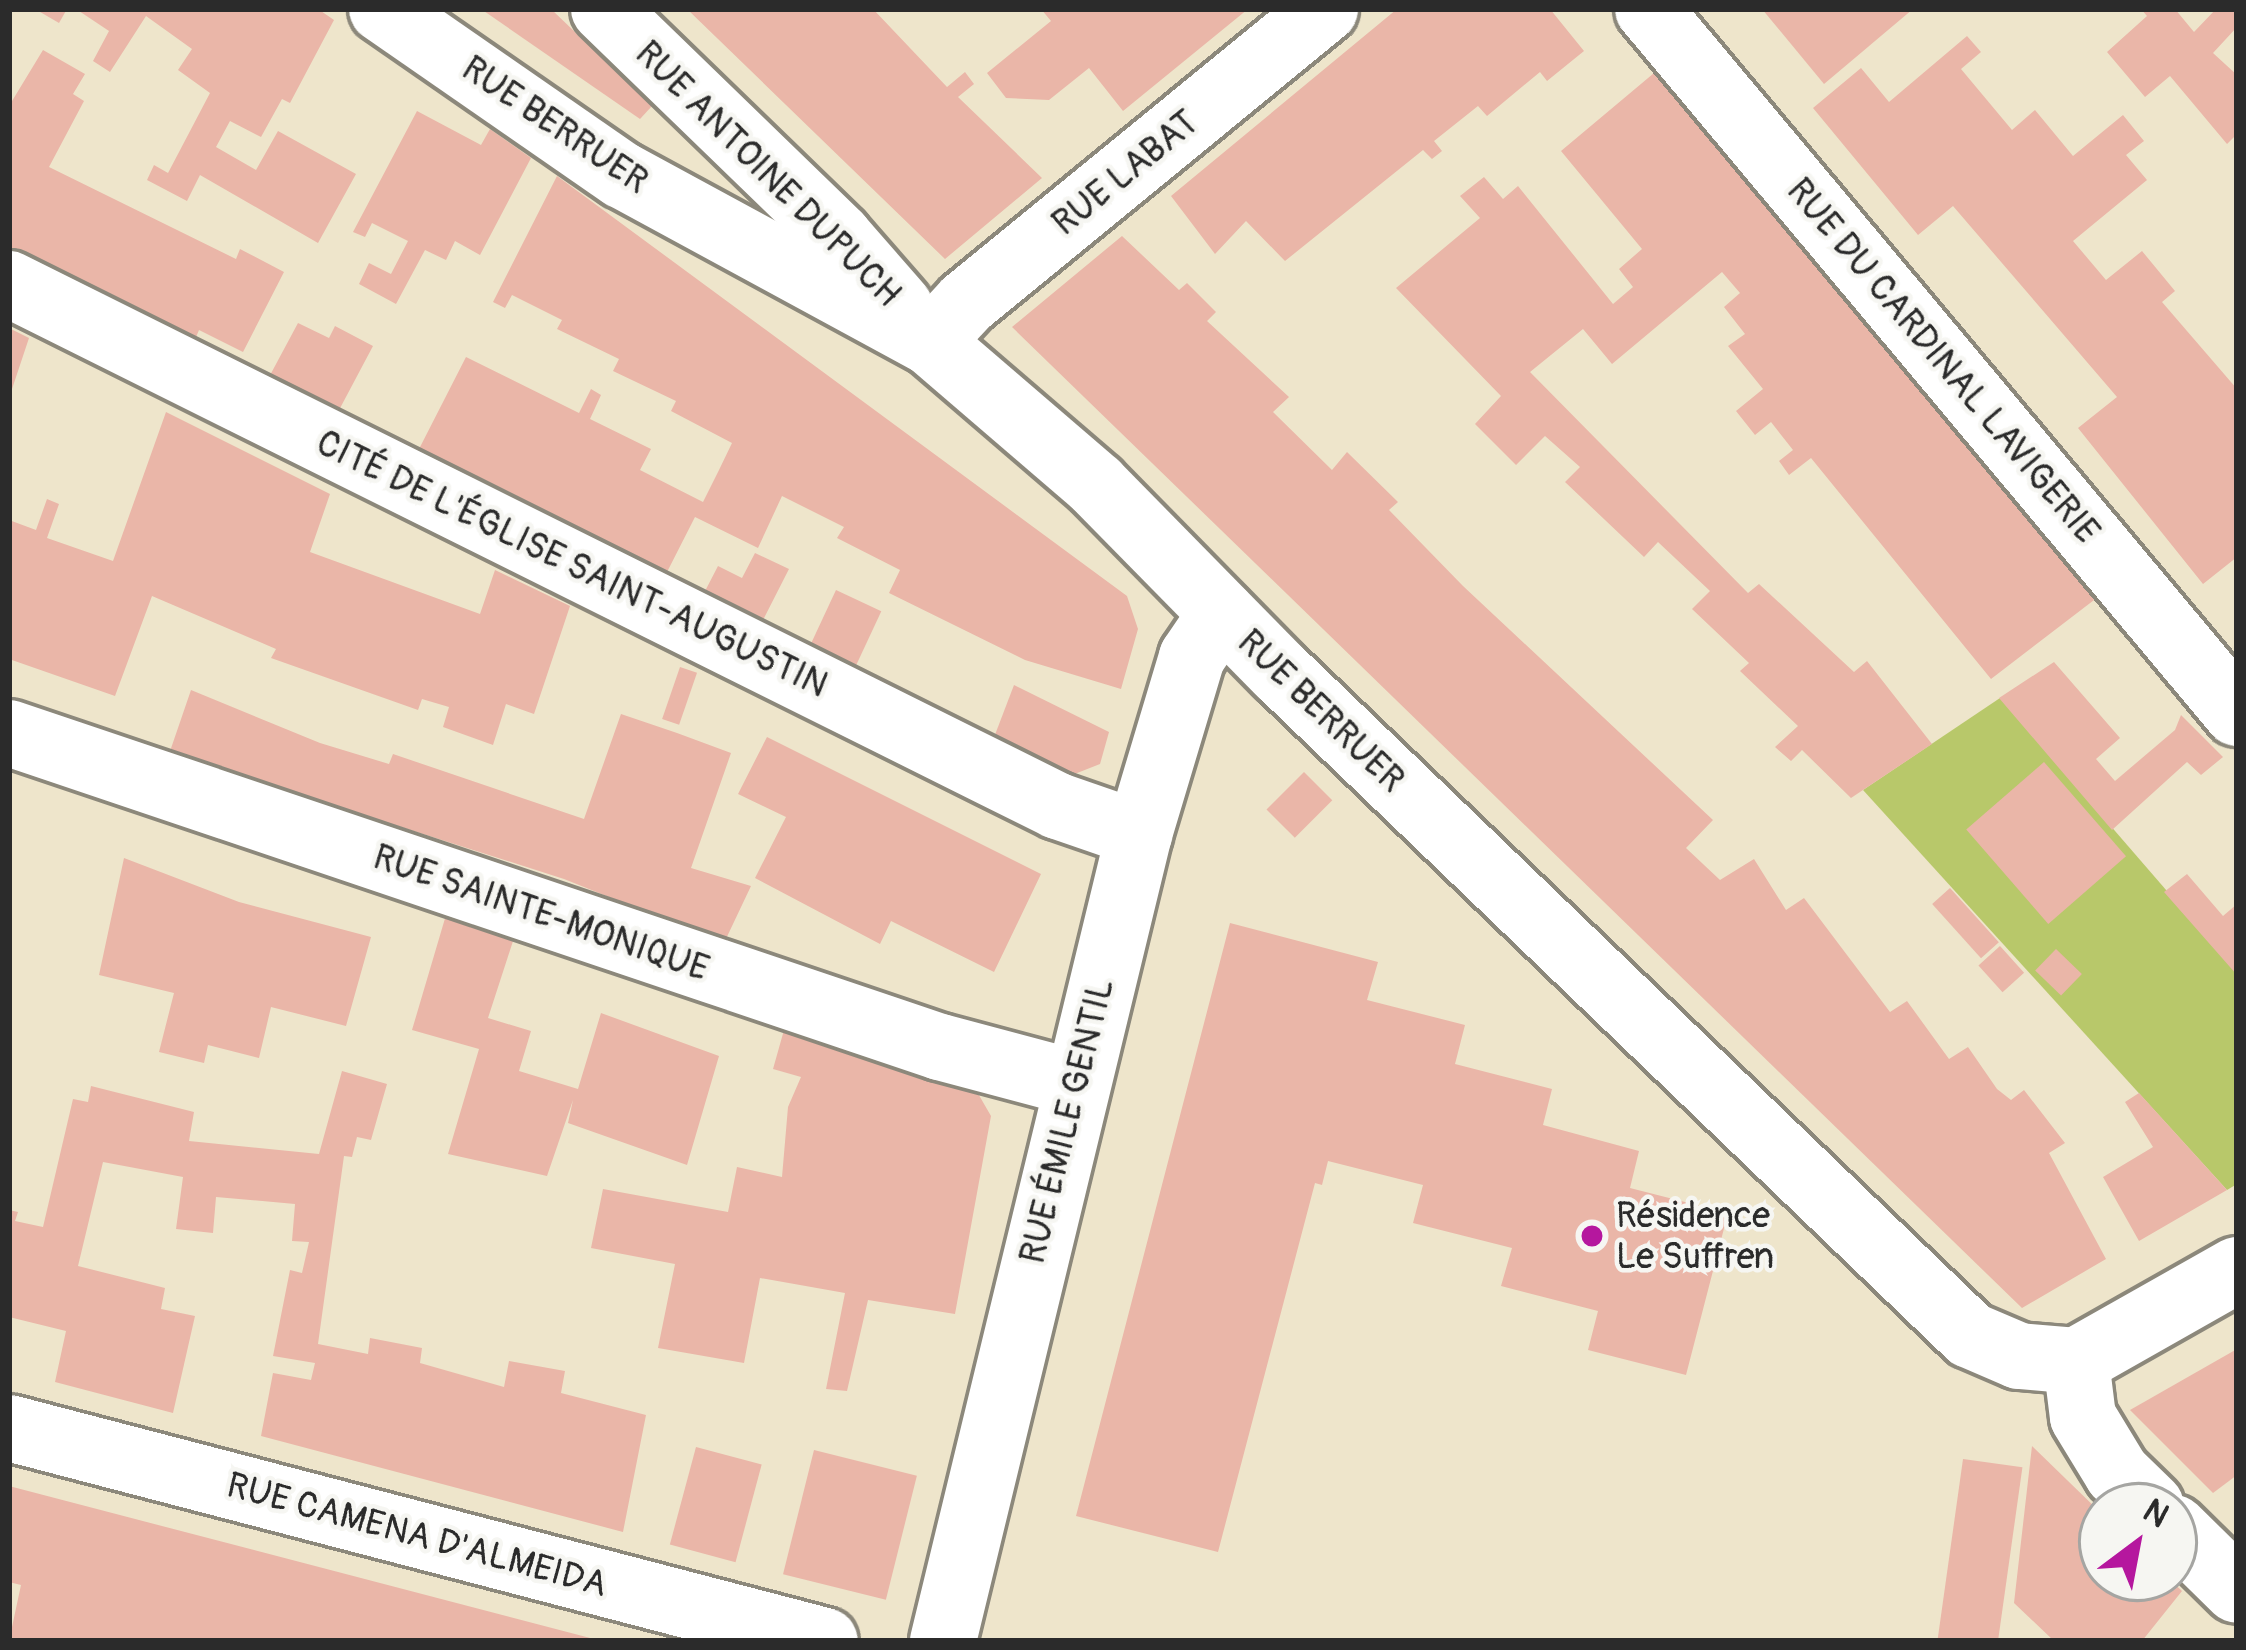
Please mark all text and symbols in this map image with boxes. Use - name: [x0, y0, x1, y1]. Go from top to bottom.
- street label: RUE ANTOINE DUPUCH: [626, 32, 910, 316]
- street label: RUE BERRUER: [454, 47, 656, 203]
- street label: RUE LABAT: [1044, 101, 1206, 245]
- street label: RUE DU CARDINAL LAVIGERIE: [1778, 170, 2108, 552]
- street label: CITÉ DE L'ÉGLISE SAINT-AUGUSTIN: [309, 421, 835, 707]
- street label: RUE BERRUER: [1229, 621, 1413, 801]
- street label: RUE SAINTE-MONIQUE: [368, 835, 714, 991]
- street label: RUE ÉMILE GENTIL: [1011, 974, 1123, 1268]
- place label: Résidence Le Suffren: [1616, 1193, 1774, 1278]
- marker: Résidence Le Suffren: [1579, 1223, 1605, 1249]
- street label: RUE CAMENA D'ALMEIDA: [222, 1463, 612, 1607]
- north arrow: [2078, 1482, 2198, 1602]
- text: N: [2135, 1490, 2176, 1537]

